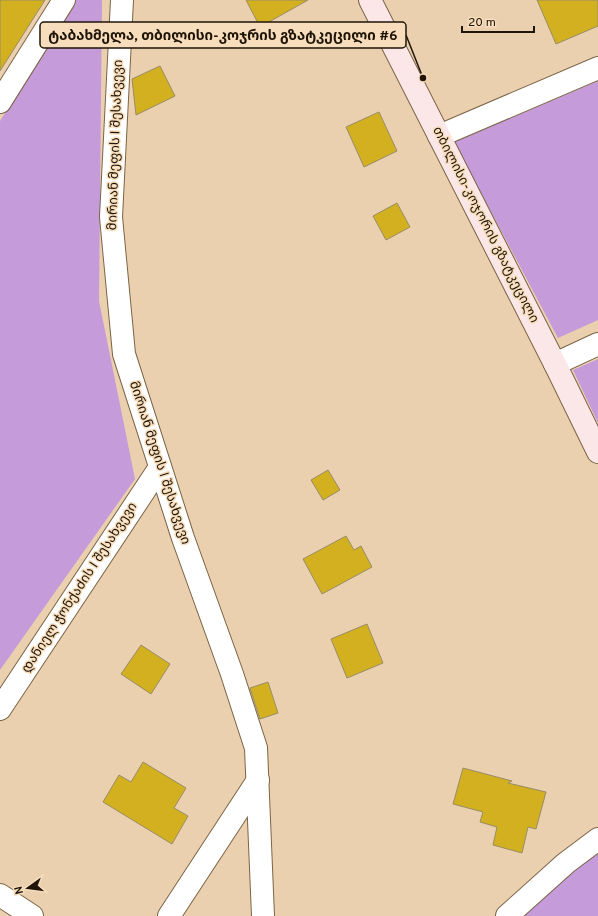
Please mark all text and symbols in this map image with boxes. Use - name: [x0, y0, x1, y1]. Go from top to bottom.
- scale bar: [462, 8, 534, 34]
- text: 20 m: [468, 15, 496, 31]
- callout: ტაბახმელა, თბილისი-კოჯრის გზატკეცილი #6: [40, 22, 406, 48]
- text: ტაბახმელა, თბილისი-კოჯრის გზატკეცილი #6: [48, 28, 398, 45]
- street label: მირიან მეფის I შესახვევი: [105, 59, 127, 231]
- street label: თბილისი-კოჯორის გზატკეცილი: [428, 124, 542, 326]
- street label: მირიან მეფის I შესახვევი: [125, 379, 193, 547]
- street label: დანიელ ჭონქაძის I შესახვევი: [19, 500, 141, 676]
- north arrow: [8, 868, 48, 908]
- text: N: [12, 885, 27, 896]

